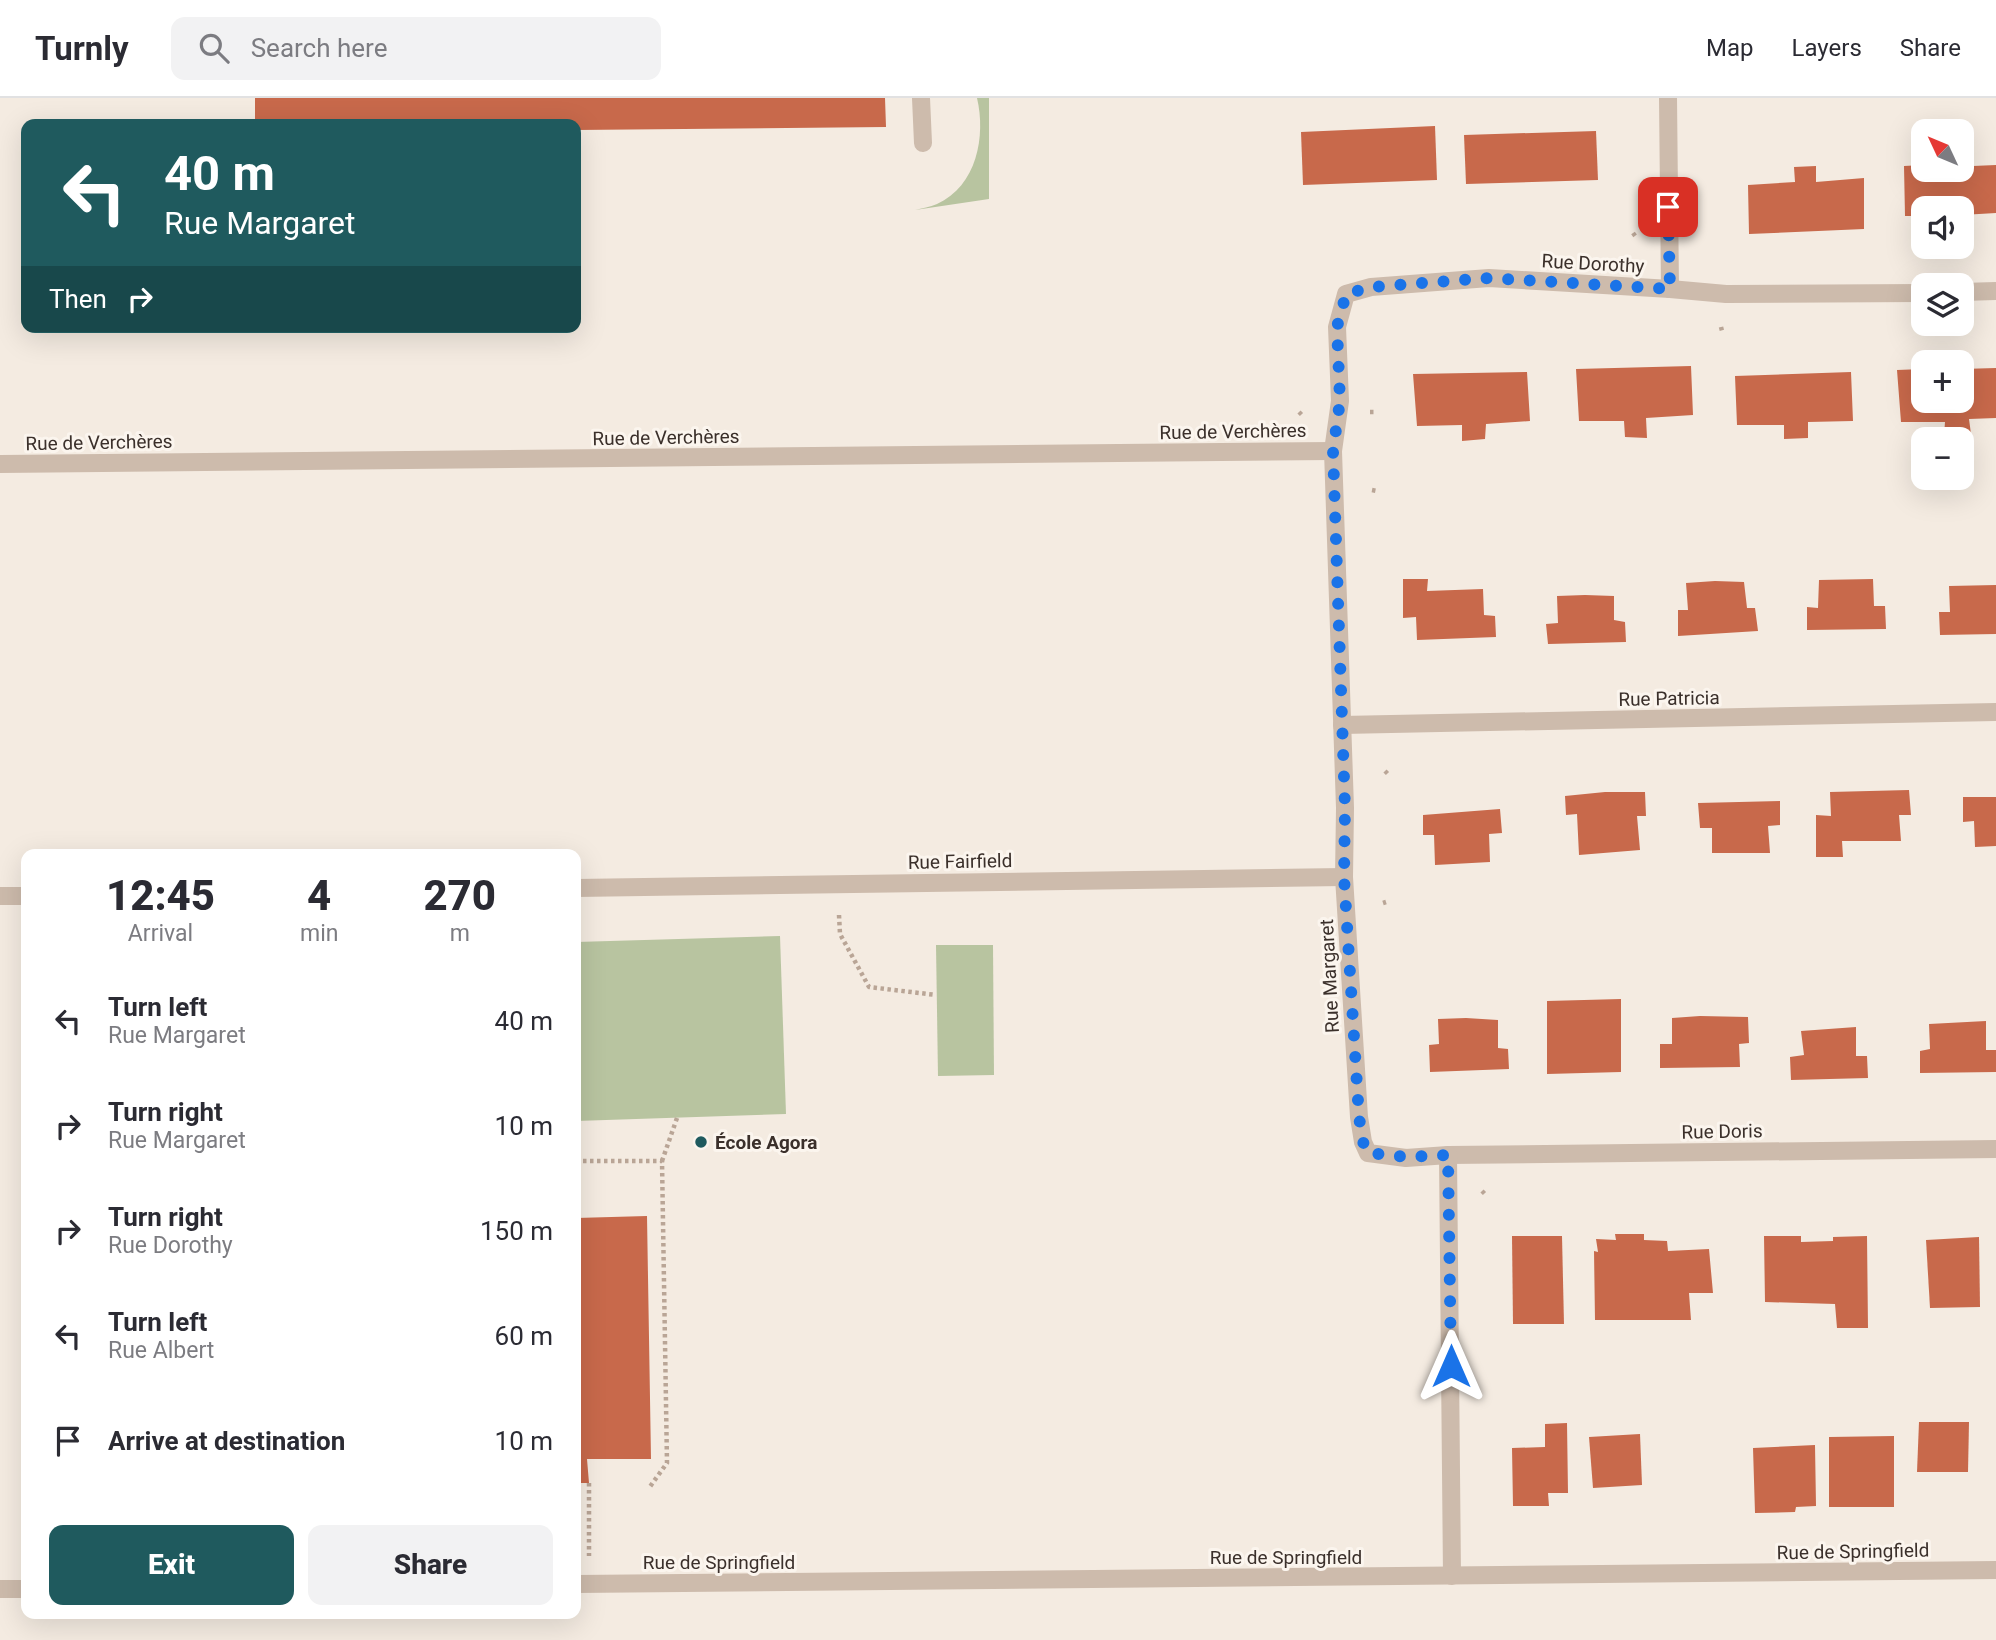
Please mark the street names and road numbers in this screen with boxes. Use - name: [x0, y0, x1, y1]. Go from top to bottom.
- street label: Rue Dorothy: [1541, 249, 1645, 278]
- street label: Rue de Verchères: [1159, 419, 1307, 444]
- street label: Rue de Verchères: [592, 425, 740, 450]
- street label: Rue de Verchères: [25, 430, 173, 455]
- street label: Rue Patricia: [1618, 686, 1720, 711]
- street label: Rue Fairfield: [908, 849, 1012, 874]
- street label: Rue Margaret: [1315, 919, 1344, 1033]
- street label: Rue Doris: [1681, 1119, 1763, 1144]
- street label: Rue de Springfield: [1777, 1539, 1929, 1564]
- street label: Rue de Springfield: [1210, 1546, 1362, 1569]
- street label: Rue de Springfield: [643, 1551, 795, 1574]

